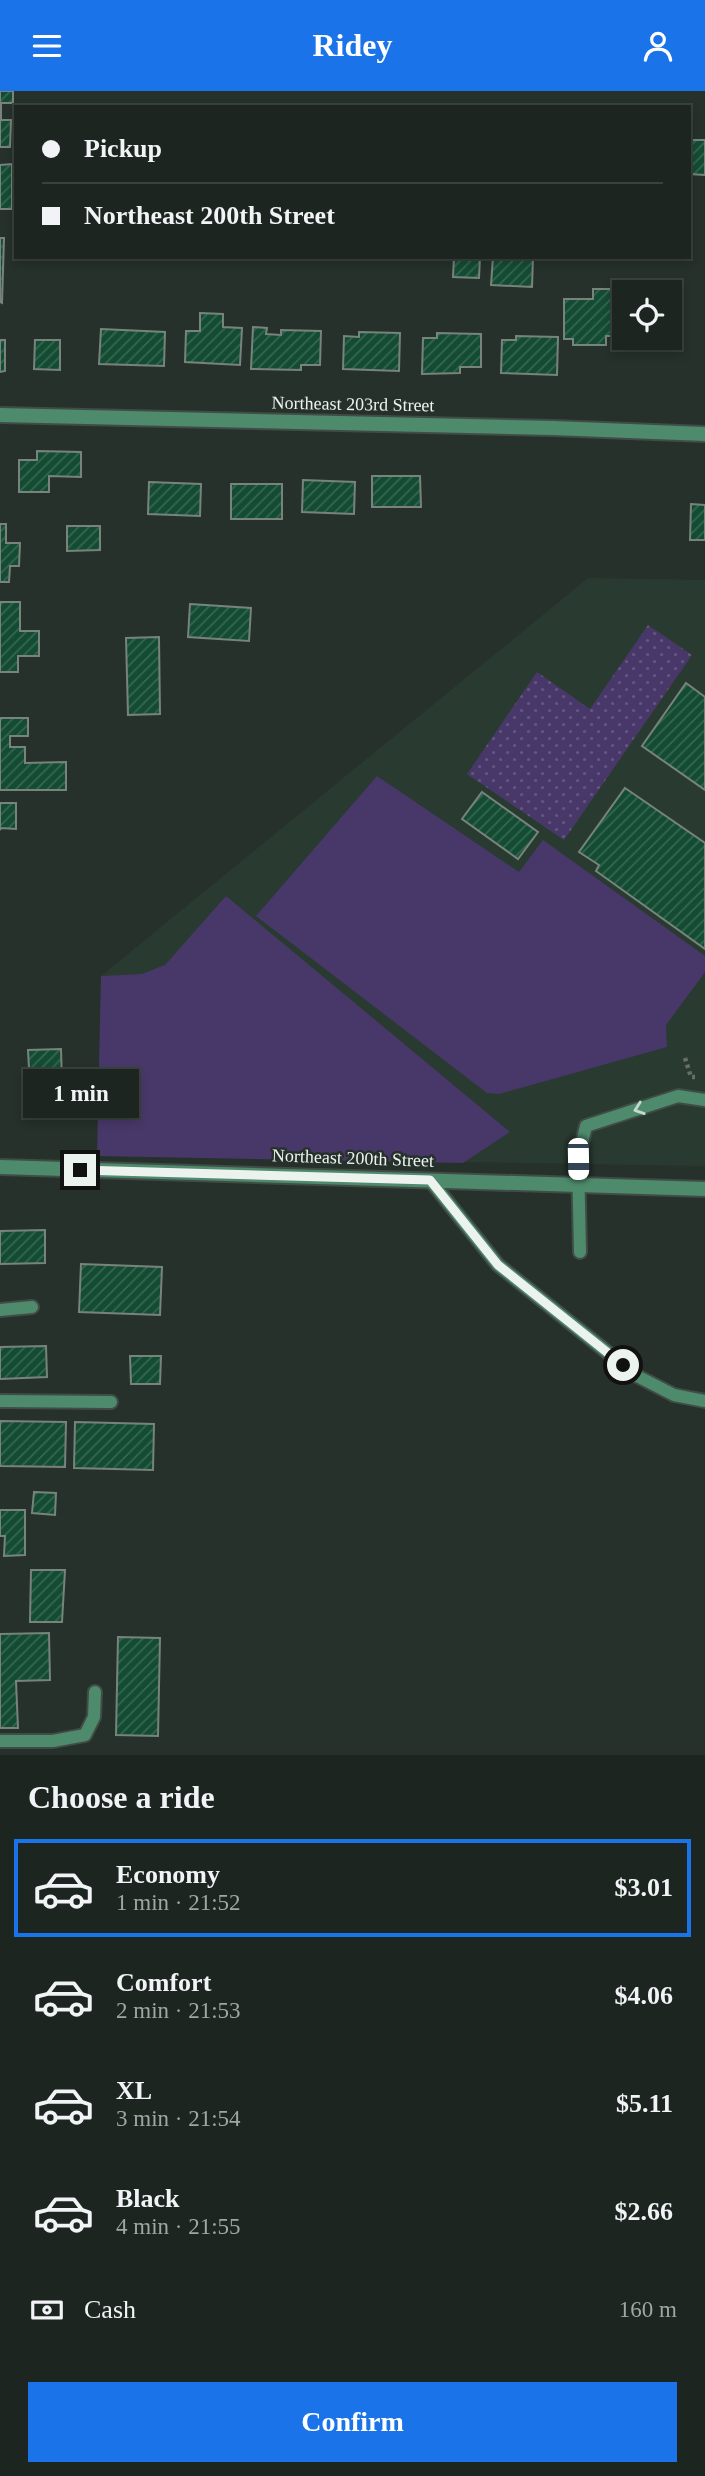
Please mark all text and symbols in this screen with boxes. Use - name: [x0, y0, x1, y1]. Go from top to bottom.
- icon: menu: [28, 27, 66, 65]
- text: Ridey: [313, 27, 393, 63]
- icon: person: [639, 27, 677, 65]
- text: Pickup: [84, 134, 162, 163]
- text: Northeast 200th Street: [84, 201, 335, 230]
- map controls: [612, 280, 682, 350]
- button: locate: [612, 280, 682, 350]
- street label: Northeast 203rd Street: [271, 393, 435, 415]
- callout: 1 min: [22, 1069, 138, 1117]
- text: 1 min: [53, 1081, 109, 1106]
- one-way arrow: [634, 1101, 646, 1115]
- car: [568, 1138, 589, 1180]
- street label: Northeast 200th Street: [272, 1145, 434, 1171]
- route end: [64, 1154, 96, 1186]
- route start: [607, 1349, 639, 1381]
- text: Choose a ride: [28, 1779, 215, 1815]
- icon: car: [32, 1857, 95, 1920]
- text: Economy: [116, 1860, 220, 1889]
- text: $3.01: [615, 1873, 673, 1902]
- text: 1 min · 21:52: [116, 1890, 241, 1915]
- icon: car: [32, 1965, 95, 2028]
- text: Comfort: [116, 1968, 211, 1997]
- text: $4.06: [615, 1981, 673, 2010]
- text: 2 min · 21:53: [116, 1998, 241, 2023]
- icon: car: [32, 2073, 95, 2136]
- text: XL: [116, 2076, 152, 2105]
- text: $5.11: [616, 2089, 673, 2118]
- text: 3 min · 21:54: [116, 2106, 241, 2131]
- icon: car: [32, 2181, 95, 2244]
- text: Black: [116, 2184, 180, 2213]
- text: $2.66: [615, 2197, 673, 2226]
- text: 4 min · 21:55: [116, 2214, 241, 2239]
- icon: cash: [28, 2291, 66, 2329]
- text: Cash: [84, 2295, 136, 2324]
- text: 160 m: [619, 2297, 677, 2322]
- button: Confirm: [28, 2382, 677, 2462]

